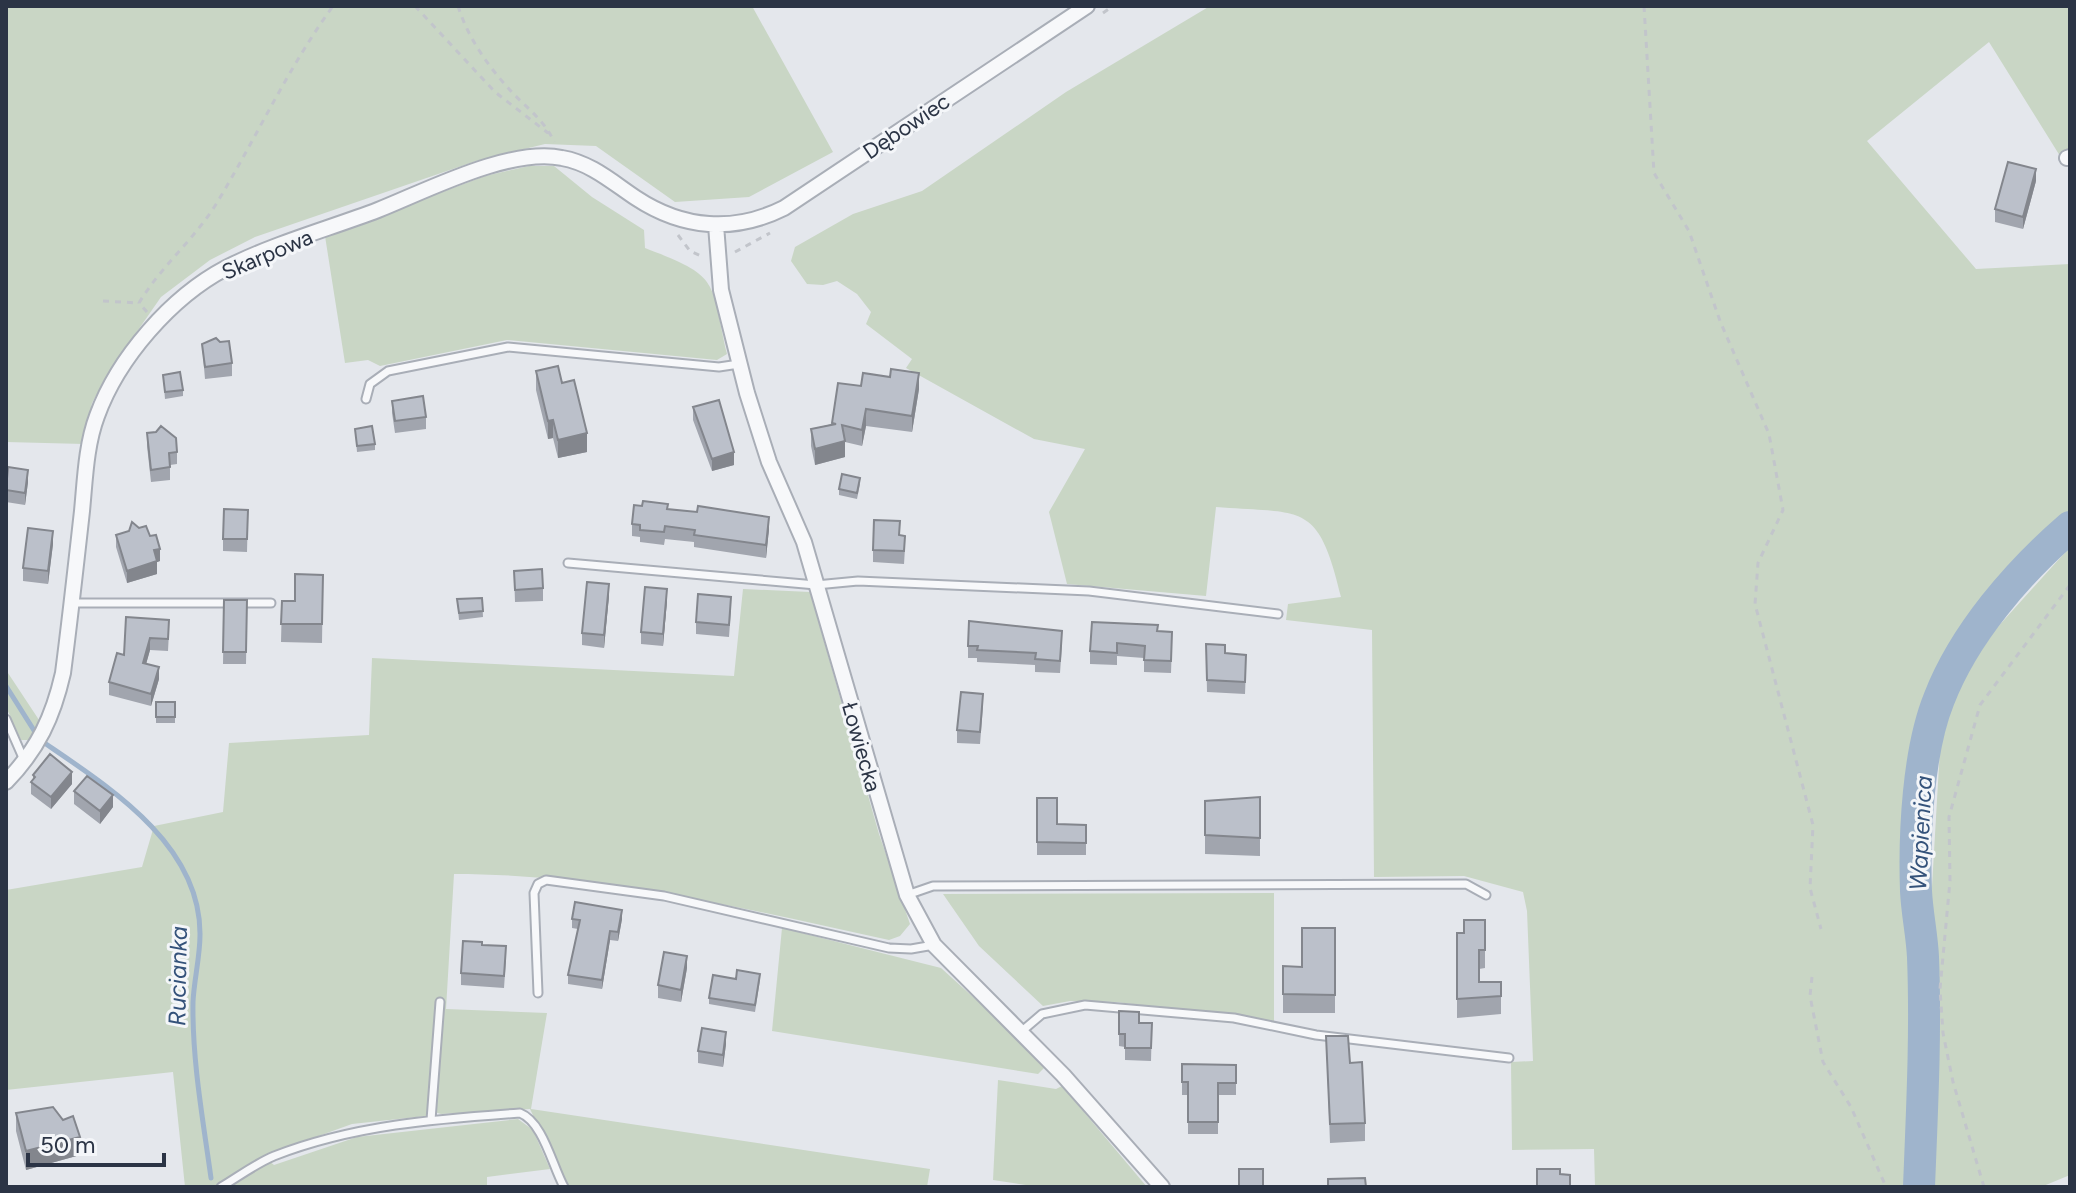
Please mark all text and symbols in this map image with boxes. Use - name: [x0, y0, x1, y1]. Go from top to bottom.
- street label: Dębowiec: [858, 88, 955, 165]
- street label: Skarpowa: [218, 223, 317, 286]
- street label: Łowiecka: [836, 699, 887, 795]
- water label: Wapienica: [1903, 775, 1938, 891]
- water label: Rucianka: [162, 926, 193, 1026]
- scale bar: [28, 1117, 164, 1167]
- text: 50 m: [40, 1130, 96, 1159]

